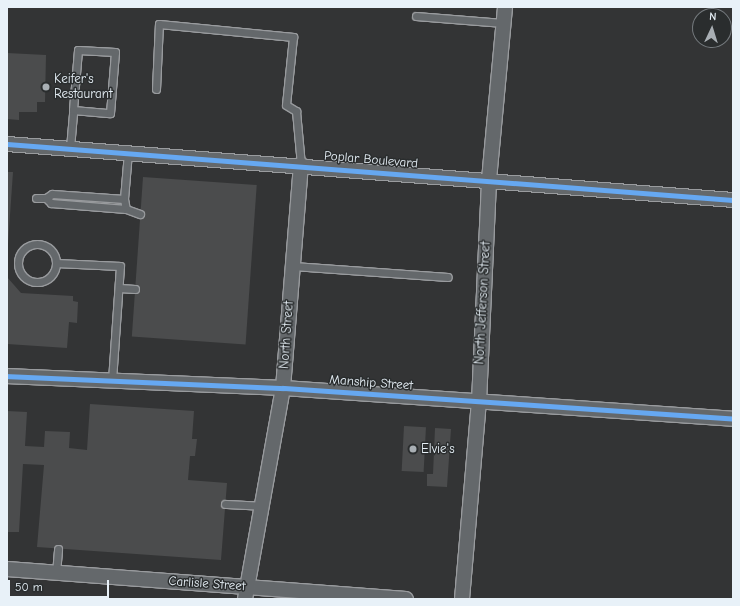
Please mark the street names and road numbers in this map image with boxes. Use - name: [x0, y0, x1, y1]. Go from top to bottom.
- street label: Poplar Boulevard: [323, 148, 419, 172]
- street label: North Jefferson Street: [472, 241, 494, 365]
- street label: North Street: [277, 300, 297, 370]
- street label: Manship Street: [329, 372, 413, 394]
- street label: Carlisle Street: [168, 574, 246, 594]

